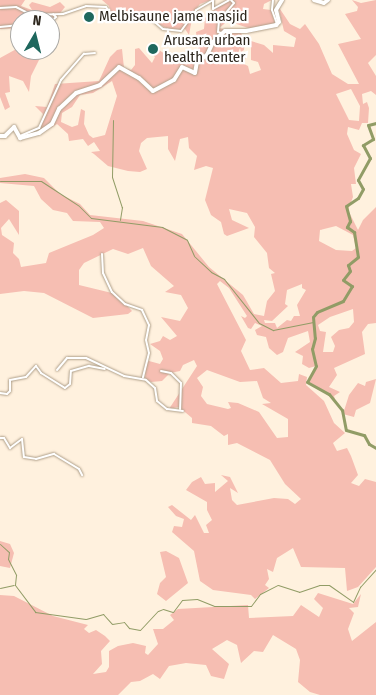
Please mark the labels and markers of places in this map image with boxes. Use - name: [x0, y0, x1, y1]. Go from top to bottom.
- place label: Melbisaune jame masjid: [99, 8, 248, 26]
- marker: Melbisaune jame masjid: [83, 11, 95, 23]
- place label: Arusara urban health center: [164, 31, 250, 66]
- marker: Arusara urban health center: [146, 42, 160, 56]

